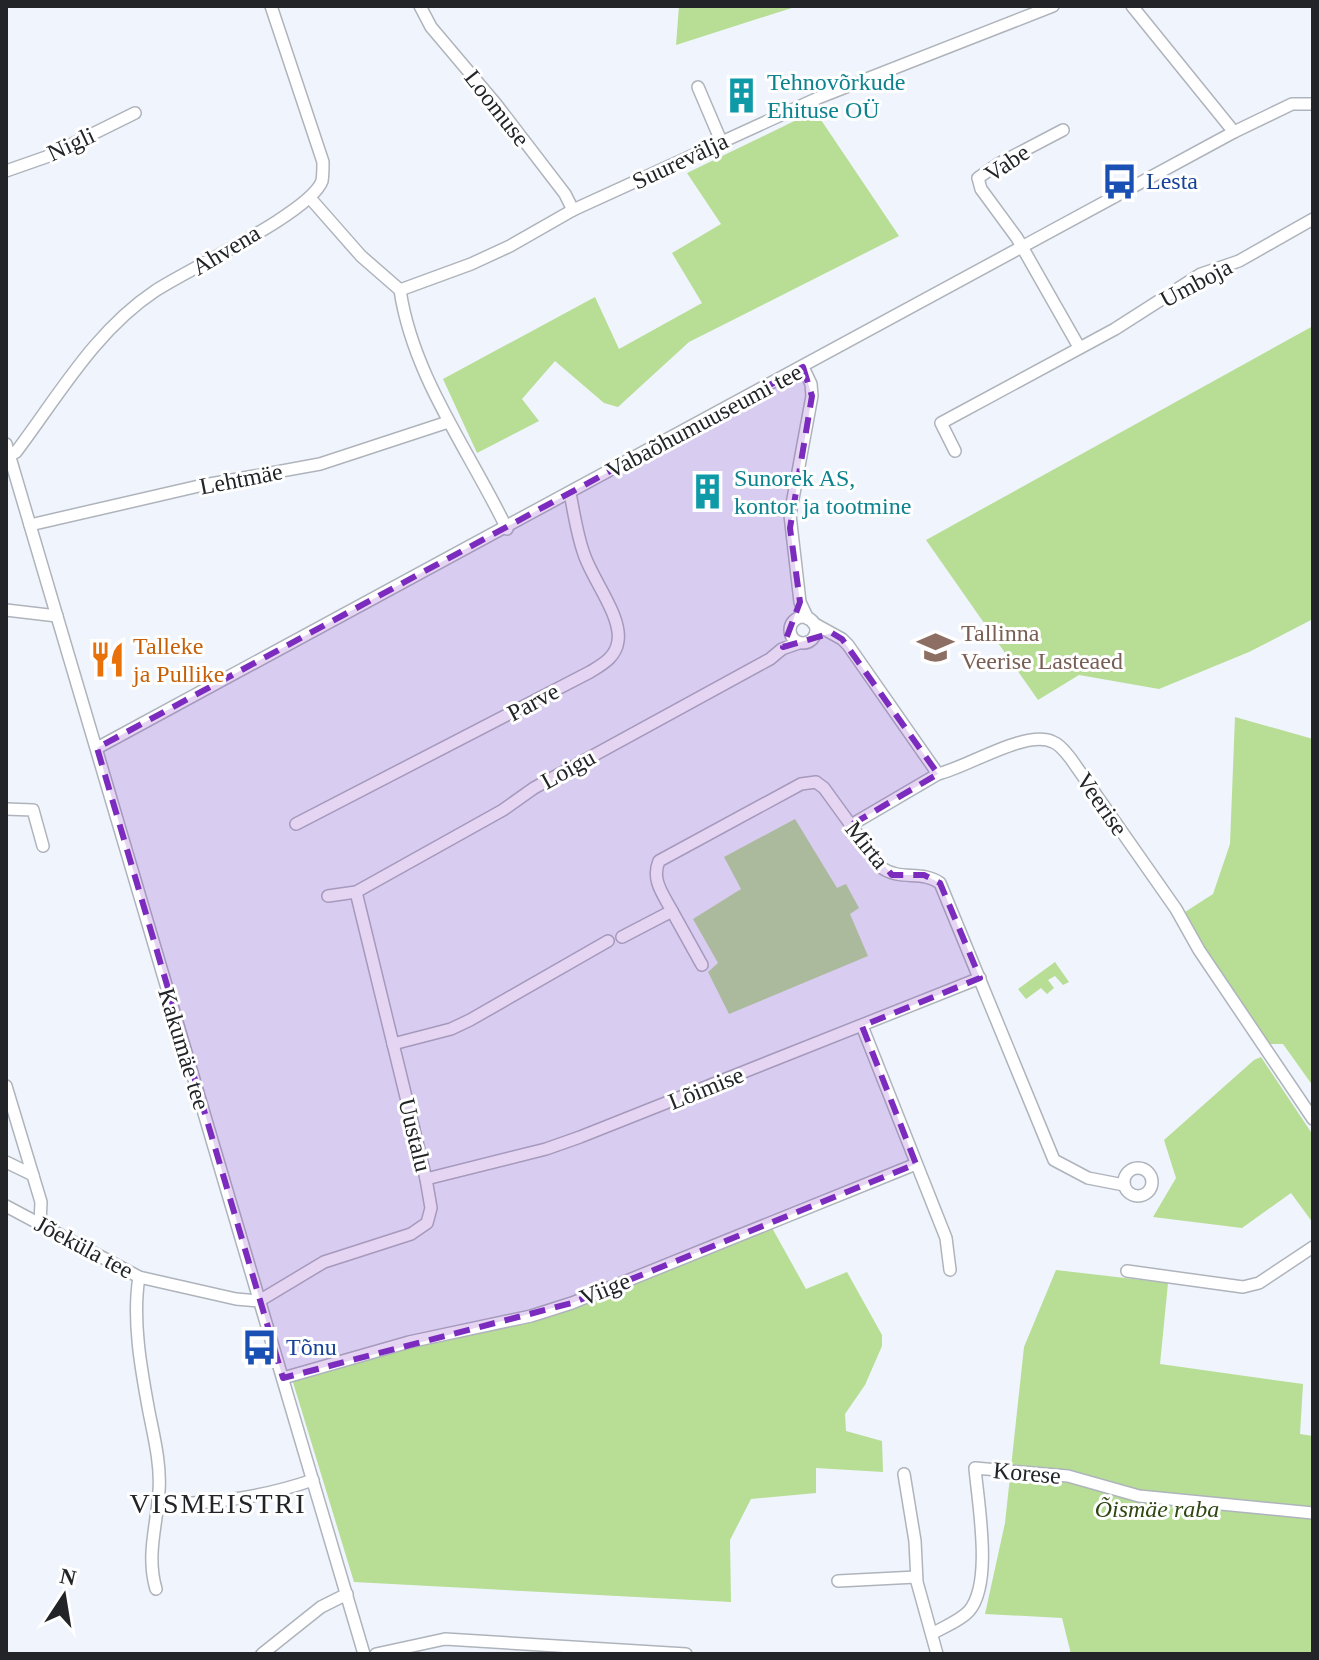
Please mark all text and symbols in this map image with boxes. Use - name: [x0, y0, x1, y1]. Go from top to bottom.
- street label: Loomuse: [459, 65, 535, 151]
- place label: Tehnovõrkude Ehituse OÜ: [767, 69, 905, 123]
- building icon: Tehnovõrkude Ehituse OÜ: [722, 77, 760, 115]
- street label: Nigli: [43, 122, 99, 166]
- street label: Suurevälja: [628, 127, 732, 194]
- street label: Vabe: [980, 139, 1034, 187]
- bus stop icon: Lesta: [1101, 162, 1139, 200]
- place label: Lesta: [1146, 168, 1198, 194]
- street label: Ahvena: [187, 219, 265, 280]
- street label: Umboja: [1156, 253, 1237, 313]
- street label: Vabaõhumuuseumi tee: [602, 358, 806, 484]
- street label: Lehtmäe: [197, 458, 285, 500]
- place label: Sunorek AS, kontor ja tootmine: [734, 465, 911, 519]
- building icon: Sunorek AS, kontor ja tootmine: [689, 473, 727, 511]
- place label: Tallinna Veerise Lasteaed: [961, 620, 1123, 674]
- school or university icon: Tallinna Veerise Lasteaed: [916, 628, 954, 666]
- place label: Talleke ja Pullike: [132, 633, 224, 687]
- restaurant icon: Talleke ja Pullike: [88, 641, 126, 679]
- street label: Parve: [503, 678, 563, 726]
- street label: Loigu: [537, 744, 599, 794]
- street label: Veerise: [1071, 768, 1133, 840]
- street label: Mirta: [840, 816, 894, 874]
- street label: Kakumäe tee: [153, 985, 215, 1113]
- street label: Lõimise: [665, 1061, 747, 1115]
- street label: Uustalu: [393, 1096, 437, 1174]
- street label: Jõeküla tee: [31, 1210, 137, 1284]
- street label: Viige: [576, 1267, 634, 1311]
- bus stop icon: Tõnu: [241, 1328, 279, 1366]
- place label: Tõnu: [286, 1334, 337, 1360]
- street label: Korese: [992, 1457, 1062, 1489]
- district label: VISMEISTRI: [129, 1488, 307, 1519]
- park label: Õismäe raba: [1095, 1496, 1219, 1522]
- north arrow: [24, 1556, 104, 1636]
- text: N: [58, 1563, 79, 1591]

